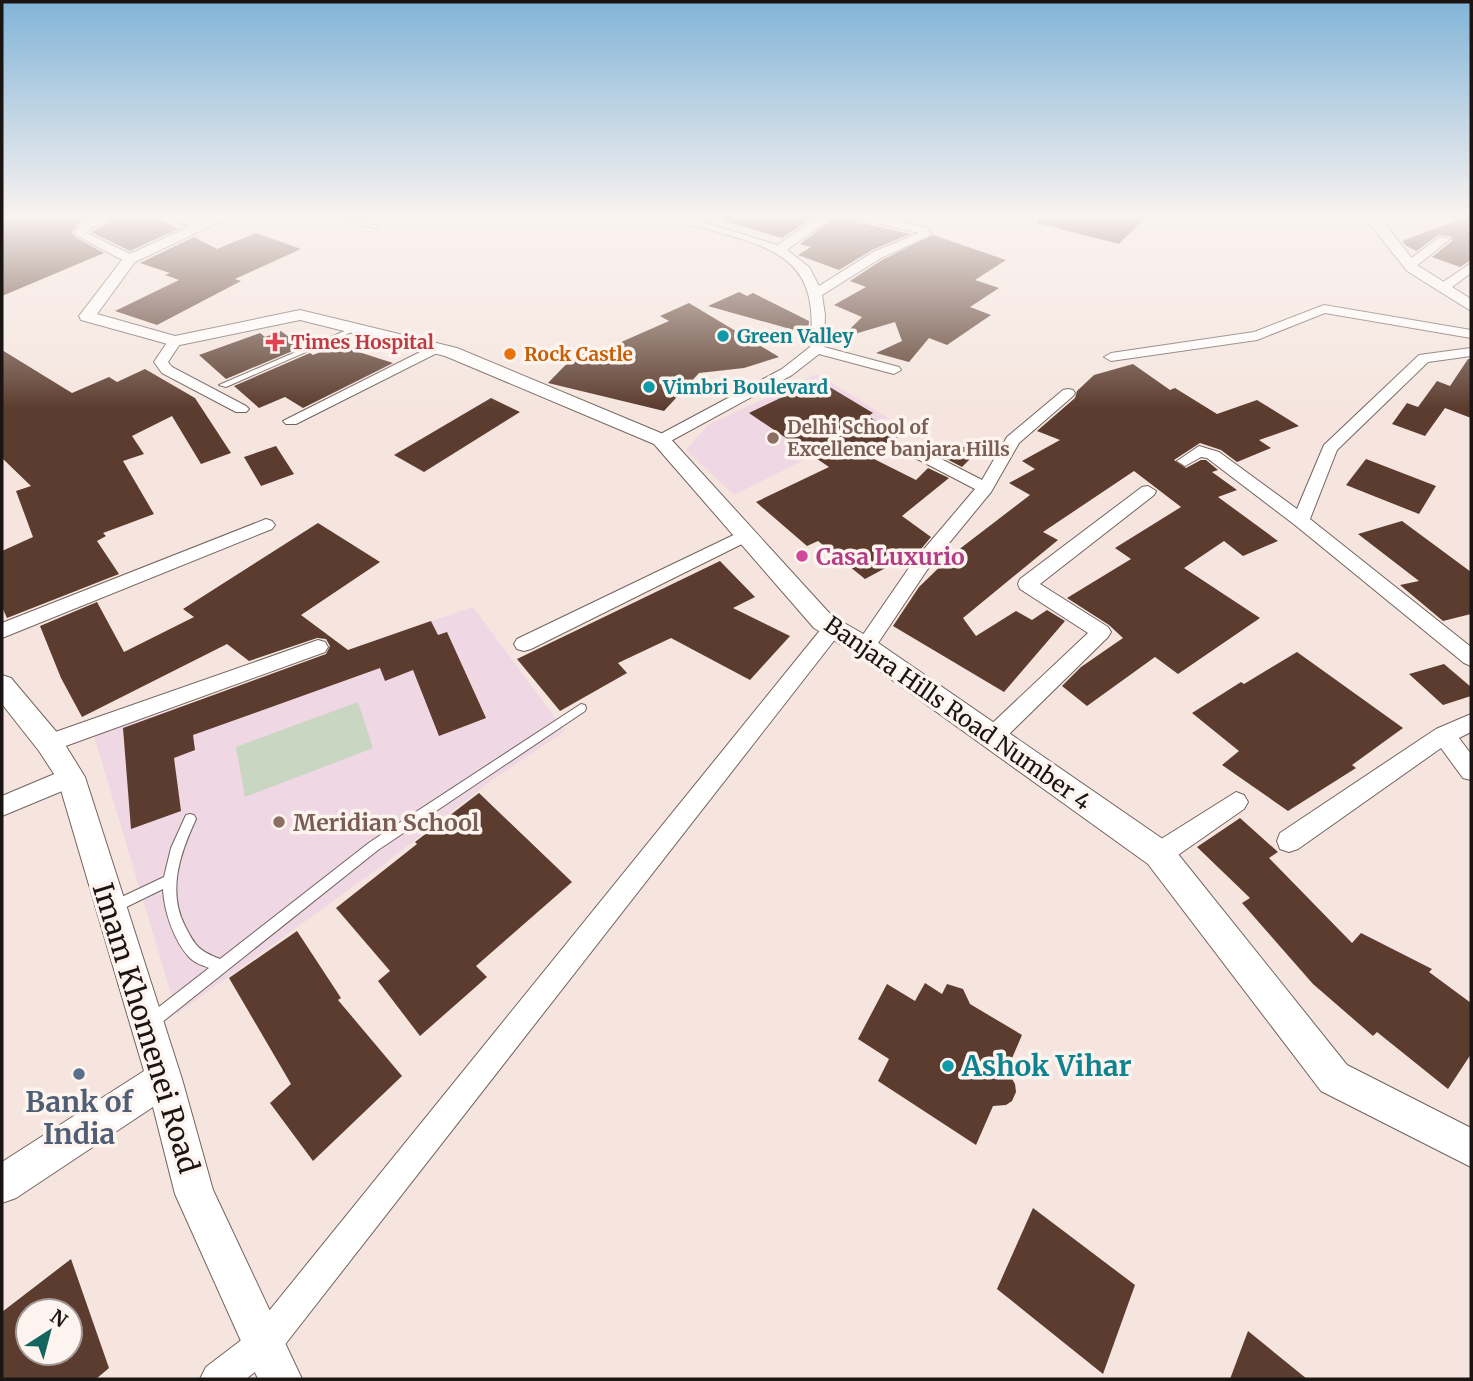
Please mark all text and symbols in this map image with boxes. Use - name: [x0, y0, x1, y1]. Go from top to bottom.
- place label: Green Valley: [737, 324, 854, 348]
- marker: Green Valley: [715, 328, 731, 344]
- place label: Times Hospital: [291, 330, 434, 354]
- marker: Times Hospital: [265, 332, 285, 352]
- place label: Rock Castle: [524, 342, 633, 366]
- marker: Rock Castle: [502, 346, 518, 362]
- place label: Vimbri Boulevard: [662, 375, 828, 399]
- marker: Vimbri Boulevard: [641, 379, 657, 395]
- place label: Delhi School of Excellence banjara Hills: [787, 415, 1010, 461]
- marker: Delhi School of Excellence banjara Hills: [765, 430, 781, 446]
- place label: Casa Luxurio: [816, 542, 965, 571]
- marker: Casa Luxurio: [794, 548, 810, 564]
- street label: Banjara Hills Road Number 4: [819, 610, 1097, 816]
- place label: Meridian School: [293, 808, 480, 837]
- marker: Meridian School: [271, 814, 287, 830]
- street label: Imam Khomenei Road: [85, 879, 207, 1178]
- place label: Ashok Vihar: [961, 1048, 1132, 1084]
- marker: Ashok Vihar: [940, 1058, 956, 1074]
- marker: Bank of India: [71, 1066, 87, 1082]
- place label: Bank of India: [25, 1084, 134, 1152]
- north arrow: [14, 1297, 84, 1367]
- text: N: [46, 1304, 72, 1332]

